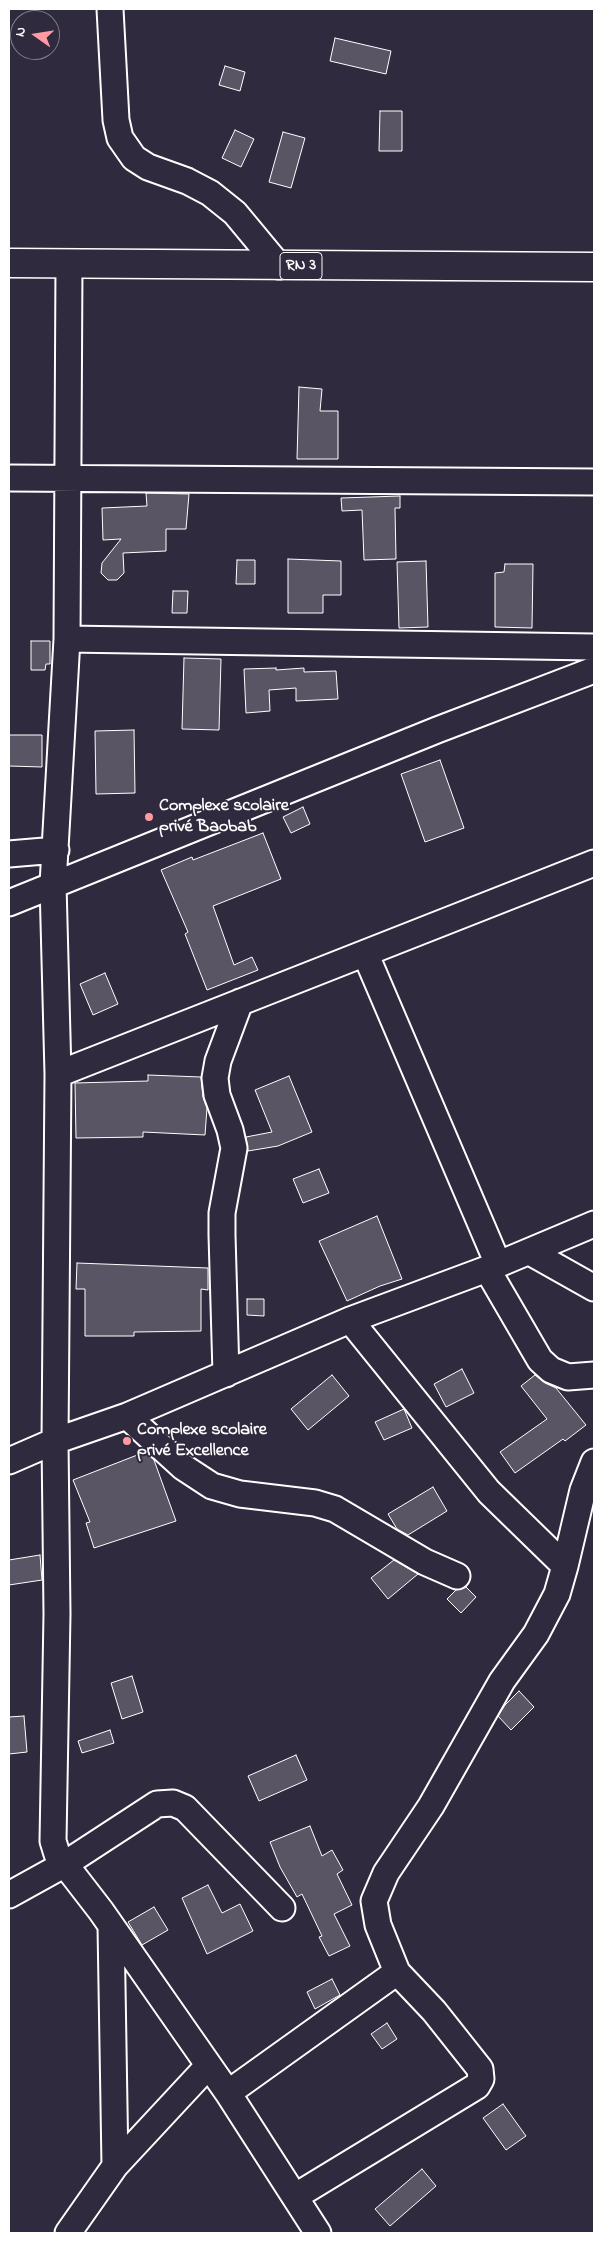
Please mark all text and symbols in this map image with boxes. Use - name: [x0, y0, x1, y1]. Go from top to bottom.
- north arrow: [10, 10, 60, 60]
- text: N: [10, 25, 32, 39]
- road number: RN 3: [280, 252, 322, 280]
- place label: Complexe scolaire privé Baobab: [159, 796, 289, 839]
- marker: Complexe scolaire privé Baobab: [143, 811, 155, 823]
- place label: Complexe scolaire privé Excellence: [137, 1420, 267, 1462]
- marker: Complexe scolaire privé Excellence: [121, 1435, 133, 1447]

